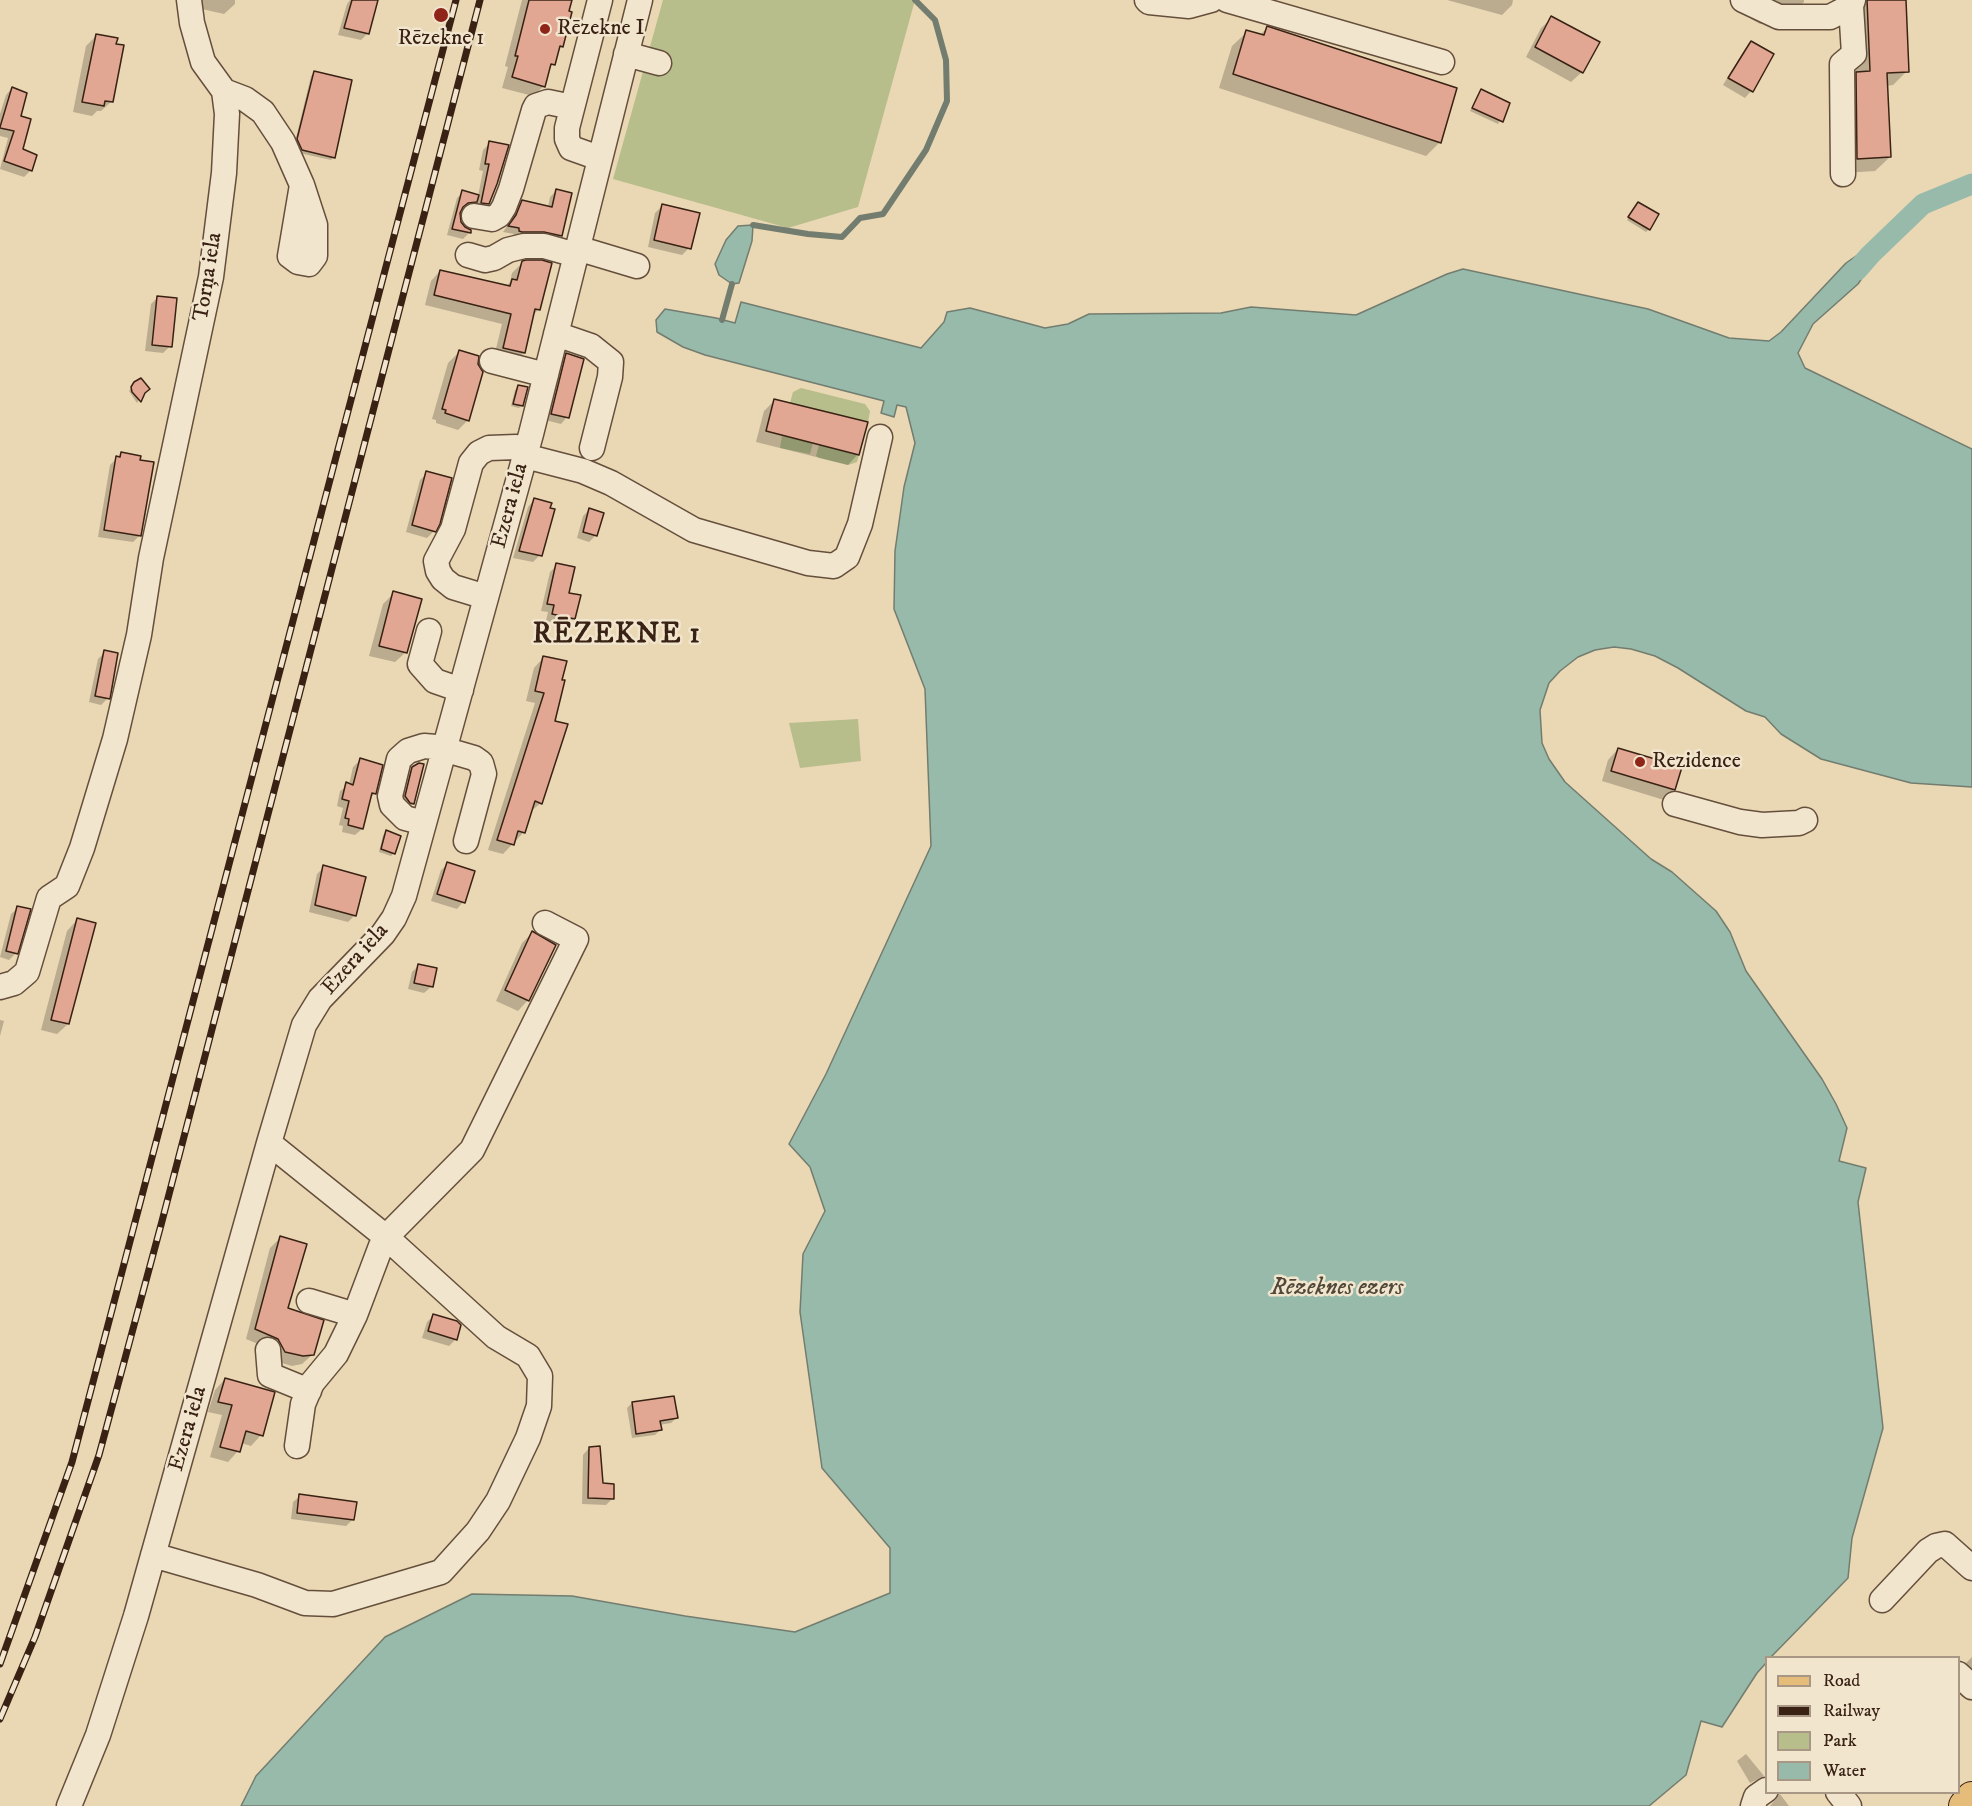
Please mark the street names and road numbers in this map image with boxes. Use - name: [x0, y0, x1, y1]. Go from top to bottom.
- street label: Torņa iela: [189, 231, 229, 323]
- street label: Ezera iela: [487, 460, 535, 552]
- street label: Ezera iela: [317, 919, 395, 1001]
- street label: Ezera iela: [164, 1383, 214, 1475]

